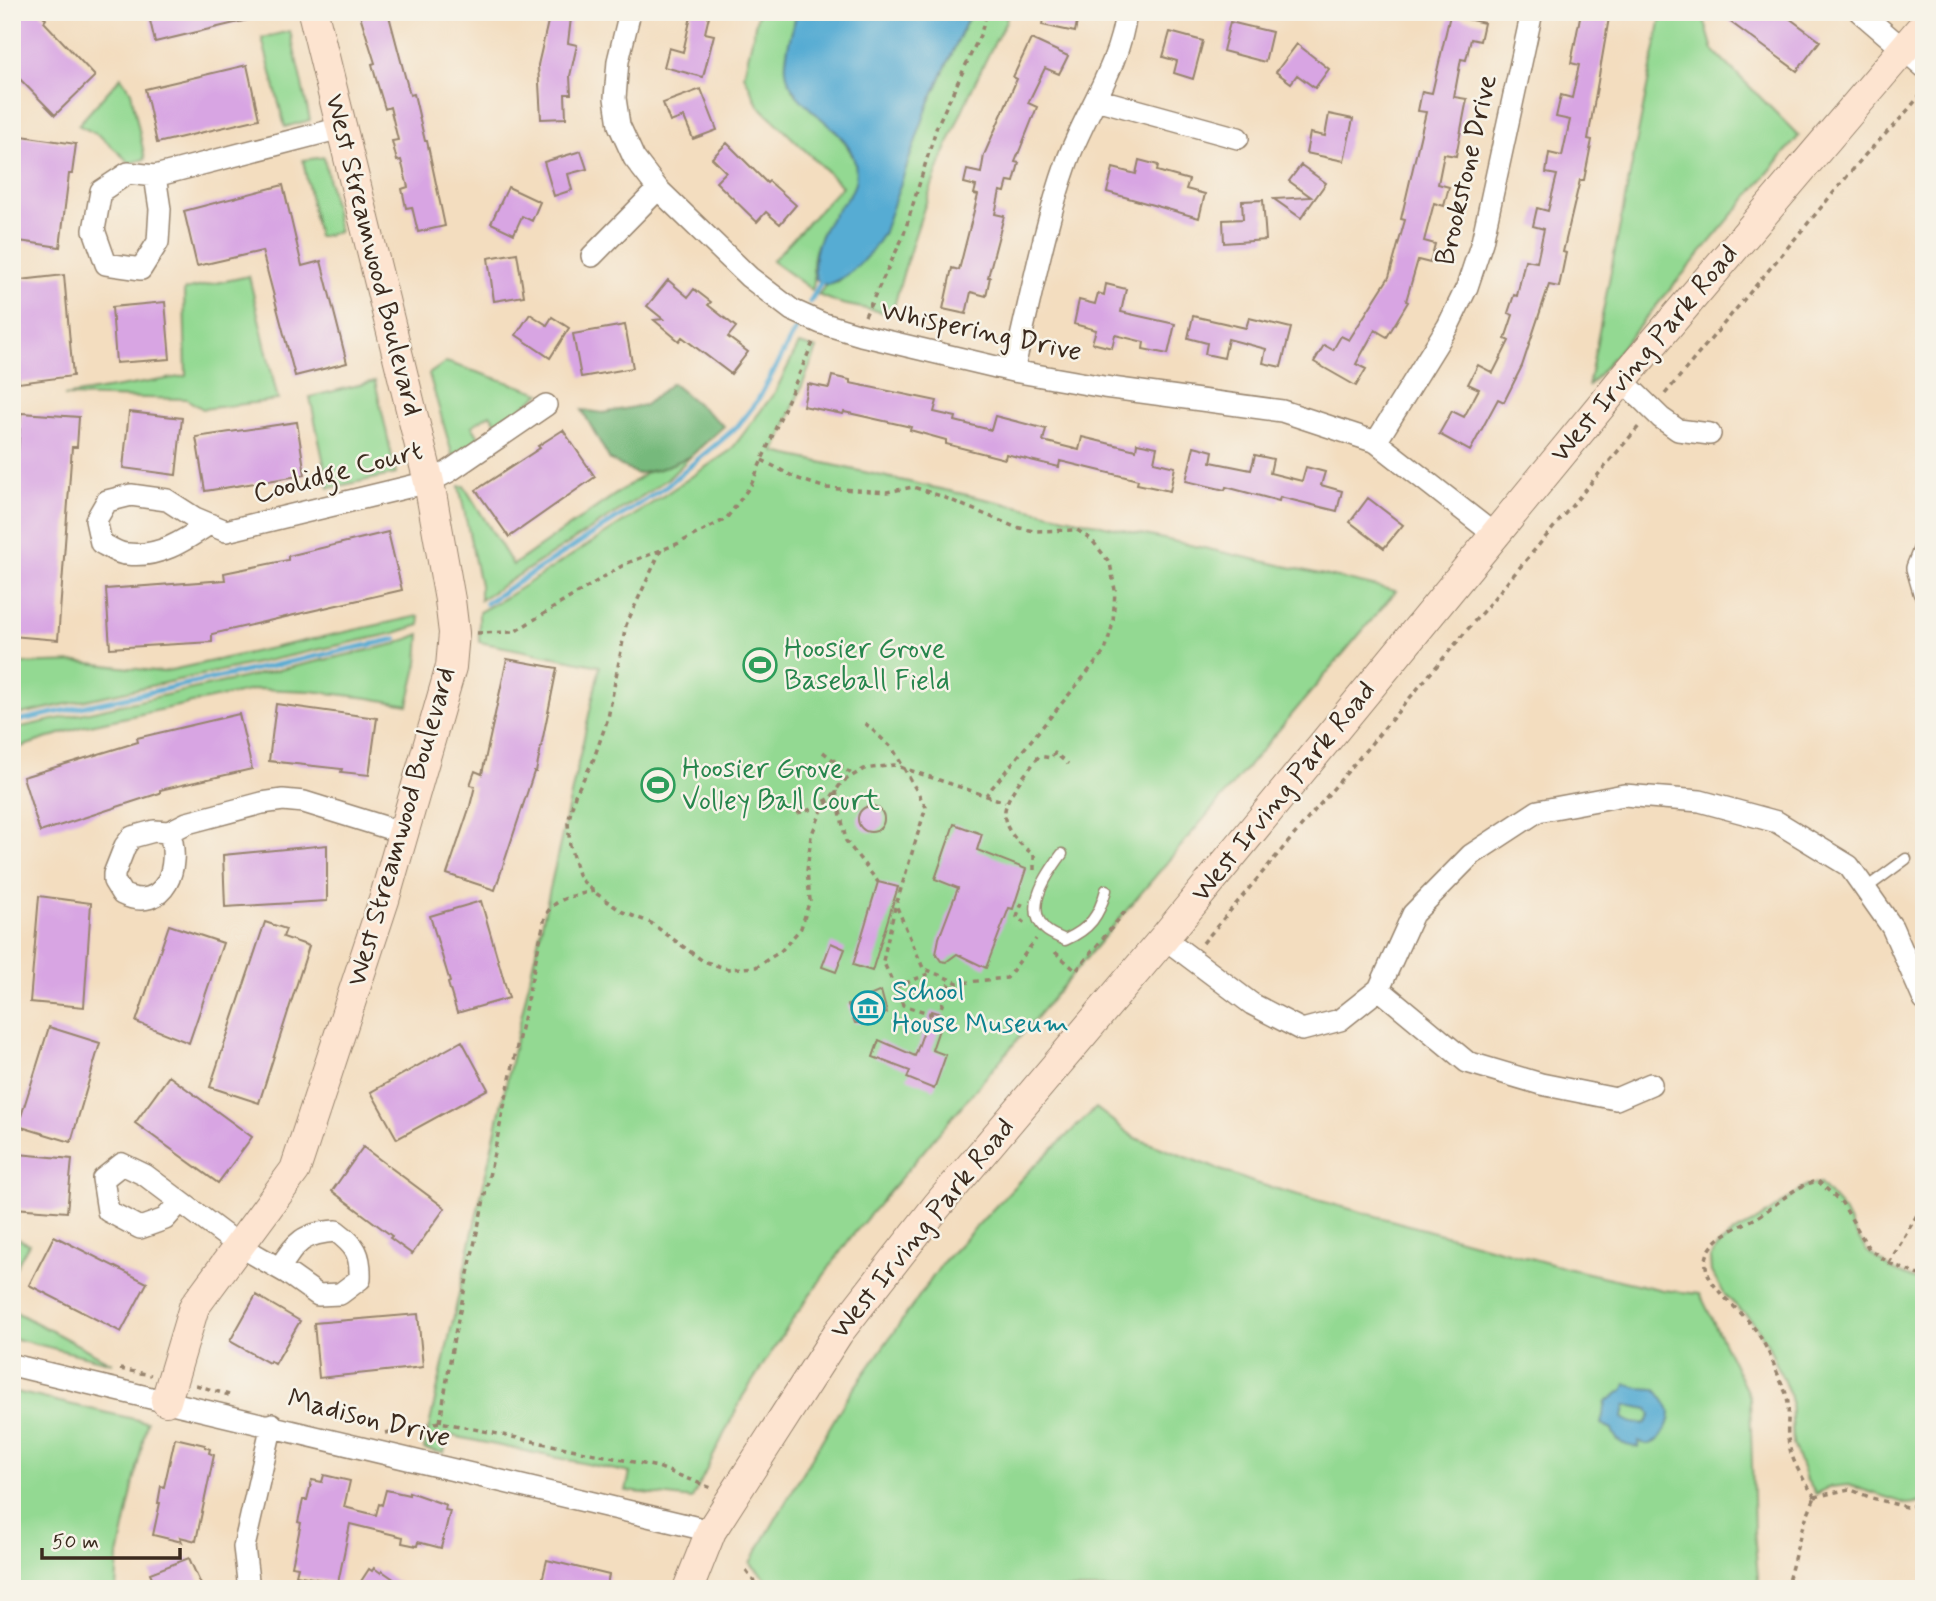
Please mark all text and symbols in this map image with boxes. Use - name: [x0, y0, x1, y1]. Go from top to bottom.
- street label: Brookstone Drive: [1427, 71, 1507, 269]
- street label: West Streamwood Boulevard: [315, 90, 431, 420]
- street label: West Irving Park Road: [1543, 237, 1747, 471]
- street label: Whispering Drive: [877, 293, 1085, 371]
- street label: Coolidge Court: [249, 433, 428, 516]
- place label: Hoosier Grove Baseball Field: [784, 631, 950, 700]
- sports icon: Hoosier Grove Baseball Field: [741, 646, 779, 684]
- street label: West Streamwood Boulevard: [339, 663, 465, 991]
- street label: West Irving Park Road: [1183, 674, 1385, 910]
- place label: Hoosier Grove Volley Ball Court: [682, 751, 881, 820]
- sports icon: Hoosier Grove Volley Ball Court: [639, 766, 677, 804]
- place label: School House Museum: [892, 974, 1069, 1043]
- museum icon: School House Museum: [849, 989, 887, 1027]
- street label: West Irving Park Road: [822, 1111, 1024, 1347]
- street label: Madison Drive: [284, 1381, 454, 1457]
- scale bar: [42, 1517, 180, 1561]
- text: 50 m: [52, 1528, 99, 1556]

